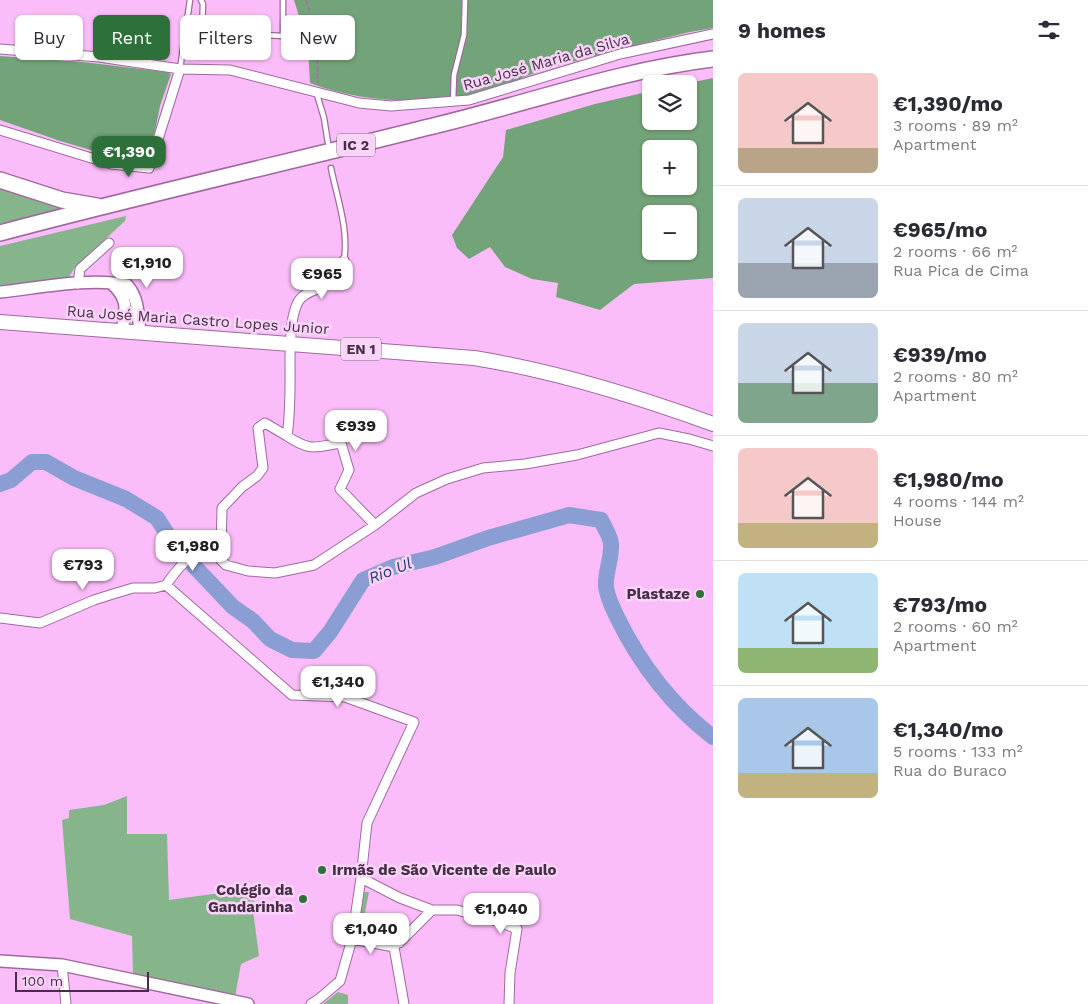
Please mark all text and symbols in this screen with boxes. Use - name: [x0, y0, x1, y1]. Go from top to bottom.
- chip: Buy: [15, 15, 83, 60]
- chip: Rent: [93, 15, 170, 60]
- chip: Filters: [180, 15, 271, 60]
- chip: New: [281, 15, 355, 60]
- icon: filters: [1035, 16, 1063, 44]
- text: 9 homes: [738, 18, 826, 43]
- street label: Rua José Maria da Silva: [461, 29, 632, 94]
- map controls: [642, 75, 697, 260]
- button: layers: [642, 75, 697, 130]
- text: €1,390/mo: [893, 91, 1003, 116]
- icon: home: [778, 93, 838, 153]
- text: 3 rooms · 89 m²: [893, 116, 1018, 135]
- road number: IC 2: [337, 134, 375, 156]
- text: Apartment: [893, 135, 976, 154]
- pin: €1,390: [88, 136, 170, 178]
- button: +: [642, 140, 697, 195]
- text: €1,390: [103, 142, 155, 161]
- button: −: [642, 205, 697, 260]
- text: €965/mo: [893, 217, 987, 242]
- icon: home: [778, 218, 838, 278]
- text: 2 rooms · 66 m²: [893, 242, 1017, 261]
- pin: €1,910: [106, 246, 188, 289]
- text: €1,910: [122, 253, 172, 272]
- pin: €965: [292, 258, 352, 300]
- text: Rua Pica de Cima: [893, 261, 1029, 280]
- text: €965: [302, 264, 342, 283]
- street label: Rua José Maria Castro Lopes Junior: [66, 302, 330, 338]
- road number: EN 1: [341, 338, 381, 360]
- text: €939/mo: [893, 342, 987, 367]
- icon: home: [778, 343, 838, 403]
- text: 2 rooms · 80 m²: [893, 367, 1018, 386]
- text: Apartment: [893, 386, 976, 405]
- pin: €939: [326, 410, 386, 452]
- text: €939: [336, 416, 376, 435]
- text: €1,980/mo: [893, 467, 1003, 492]
- icon: home: [778, 468, 838, 528]
- text: 4 rooms · 144 m²: [893, 492, 1024, 511]
- text: House: [893, 511, 942, 530]
- pin: €1,980: [152, 530, 234, 572]
- text: €1,980: [167, 536, 219, 555]
- pin: €793: [53, 548, 113, 591]
- water label: Rio Ul: [366, 553, 415, 587]
- text: €793: [63, 555, 103, 574]
- place label: Plastaze: [627, 585, 690, 603]
- marker: Plastaze: [694, 588, 706, 600]
- text: €793/mo: [893, 592, 987, 617]
- icon: home: [778, 593, 838, 653]
- text: 2 rooms · 60 m²: [893, 617, 1018, 636]
- text: Apartment: [893, 636, 976, 655]
- pin: €1,340: [297, 666, 379, 708]
- text: €1,340: [312, 672, 364, 691]
- text: €1,340/mo: [893, 717, 1003, 742]
- icon: home: [778, 718, 838, 778]
- text: 5 rooms · 133 m²: [893, 742, 1023, 761]
- text: Rua do Buraco: [893, 761, 1007, 780]
- place label: Irmãs de São Vicente de Paulo: [332, 861, 557, 879]
- marker: Irmãs de São Vicente de Paulo: [316, 864, 328, 876]
- place label: Colégio da Gandarinha: [208, 881, 293, 916]
- pin: €1,040: [460, 892, 542, 935]
- marker: Colégio da Gandarinha: [297, 893, 309, 905]
- text: €1,040: [474, 899, 528, 918]
- pin: €1,040: [330, 912, 412, 955]
- text: €1,040: [344, 919, 398, 938]
- scale bar: [15, 969, 149, 992]
- text: 100 m: [22, 973, 63, 989]

